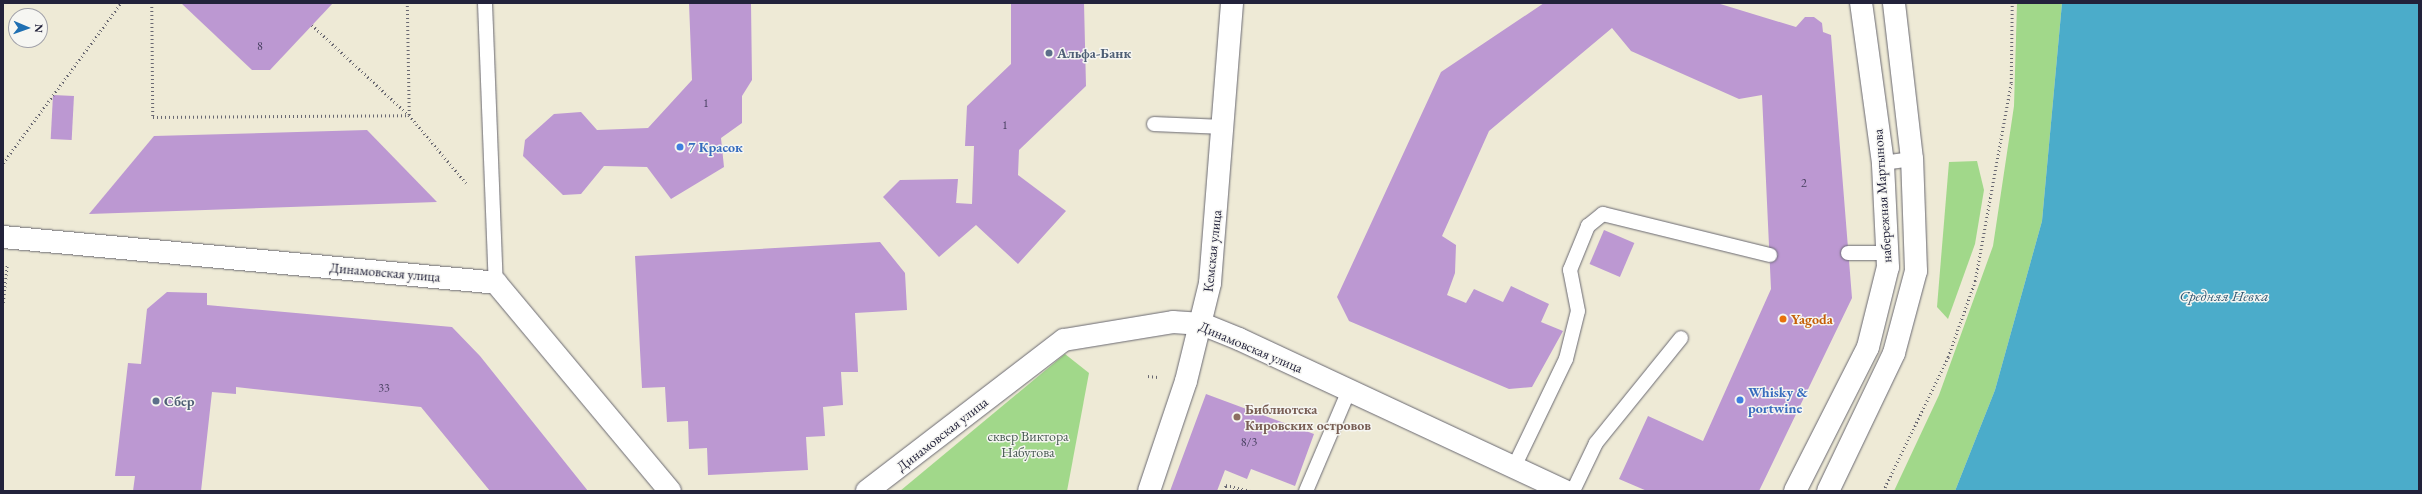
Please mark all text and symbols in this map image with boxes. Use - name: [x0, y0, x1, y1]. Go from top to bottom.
- north arrow: [8, 8, 48, 48]
- text: N: [32, 24, 46, 33]
- house number: 8: [257, 40, 263, 54]
- place label: Альфа-Банк: [1057, 45, 1131, 61]
- marker: Альфа-Банк: [1044, 48, 1054, 58]
- house number: 1: [703, 97, 709, 111]
- house number: 1: [1002, 119, 1008, 133]
- street label: набережная Мартынова: [1869, 128, 1895, 264]
- place label: 7 Красок: [688, 139, 743, 155]
- marker: 7 Красок: [675, 142, 685, 152]
- house number: 2: [1801, 177, 1807, 191]
- street label: Кемская улица: [1199, 209, 1225, 293]
- street label: Динамовская улица: [329, 259, 441, 285]
- water label: Средняя Невка: [2179, 287, 2269, 305]
- place label: Yagoda: [1791, 311, 1833, 327]
- marker: Yagoda: [1778, 314, 1788, 324]
- street label: Динамовская улица: [1197, 318, 1305, 376]
- house number: 33: [378, 382, 390, 396]
- place label: Whisky & portwine: [1748, 384, 1808, 416]
- place label: Сбер: [164, 393, 194, 409]
- street label: Динамовская улица: [893, 393, 991, 475]
- marker: Whisky & portwine: [1735, 395, 1745, 405]
- marker: Сбер: [151, 396, 161, 406]
- place label: Библиотека Кировских островов: [1245, 401, 1371, 434]
- marker: Библиотека Кировских островов: [1232, 412, 1242, 422]
- park label: сквер Виктора Набутова: [987, 428, 1069, 460]
- house number: 8/3: [1241, 436, 1257, 450]

